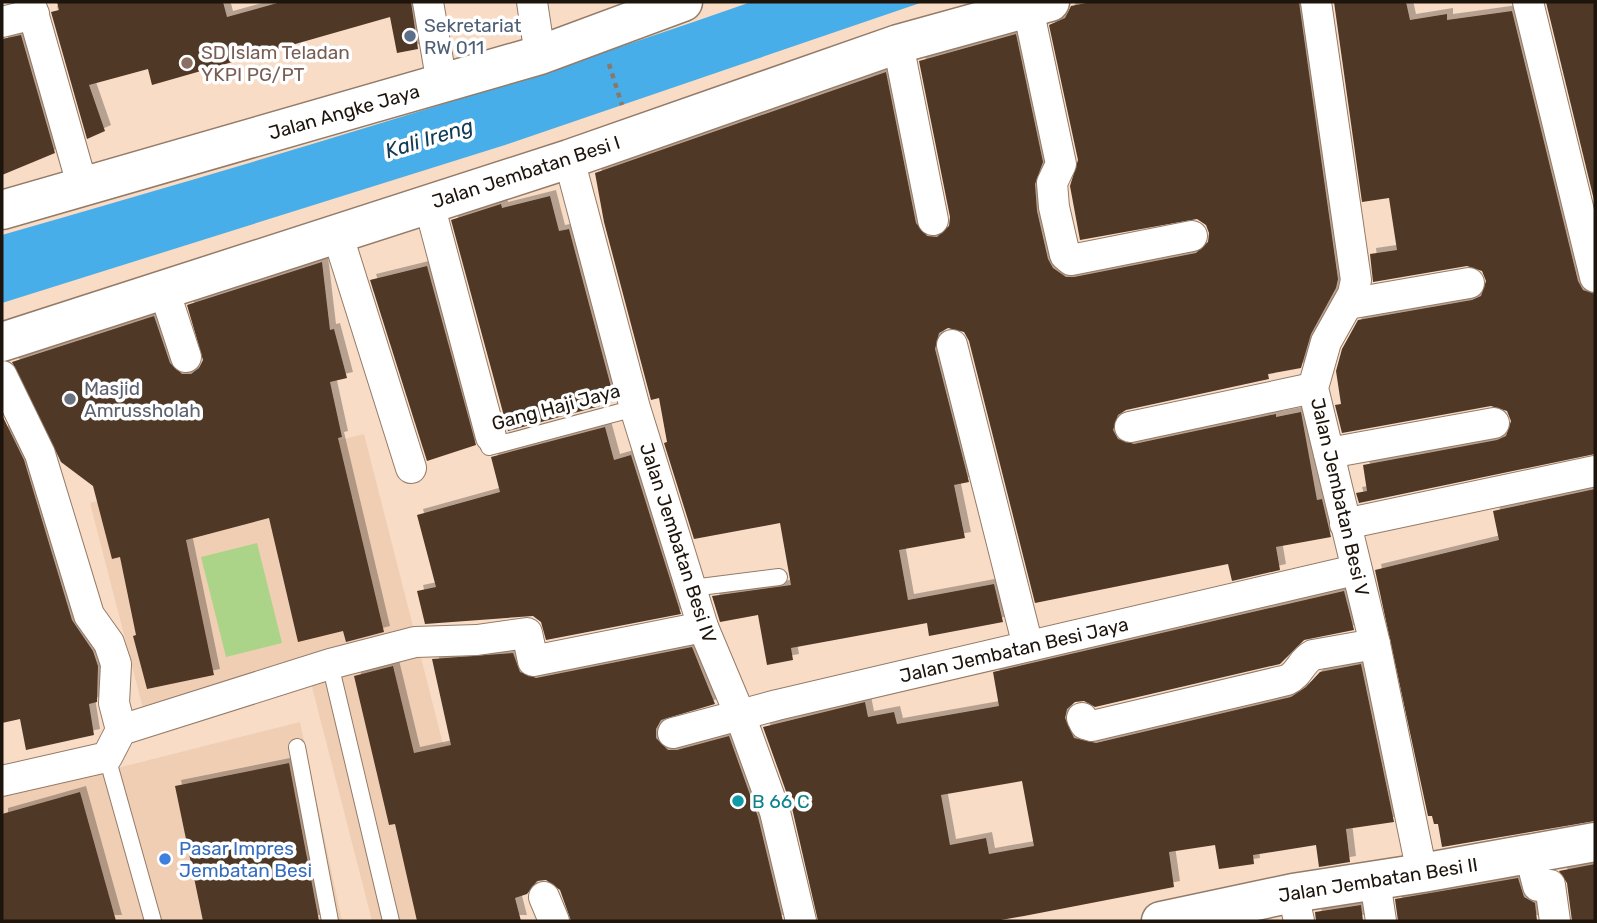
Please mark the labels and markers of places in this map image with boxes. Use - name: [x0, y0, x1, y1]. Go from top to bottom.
- place label: Sekretariat RW 011: [424, 14, 522, 59]
- marker: Sekretariat RW 011: [402, 28, 418, 44]
- place label: SD Islam Teladan YKPI PG/PT: [201, 41, 350, 86]
- marker: SD Islam Teladan YKPI PG/PT: [179, 55, 195, 71]
- place label: Masjid Amrussholah: [84, 377, 201, 422]
- marker: Masjid Amrussholah: [62, 391, 78, 407]
- place label: B 66 C: [752, 790, 810, 813]
- marker: B 66 C: [730, 793, 746, 809]
- place label: Pasar Impres Jembatan Besi: [179, 837, 312, 882]
- marker: Pasar Impres Jembatan Besi: [157, 851, 173, 867]

